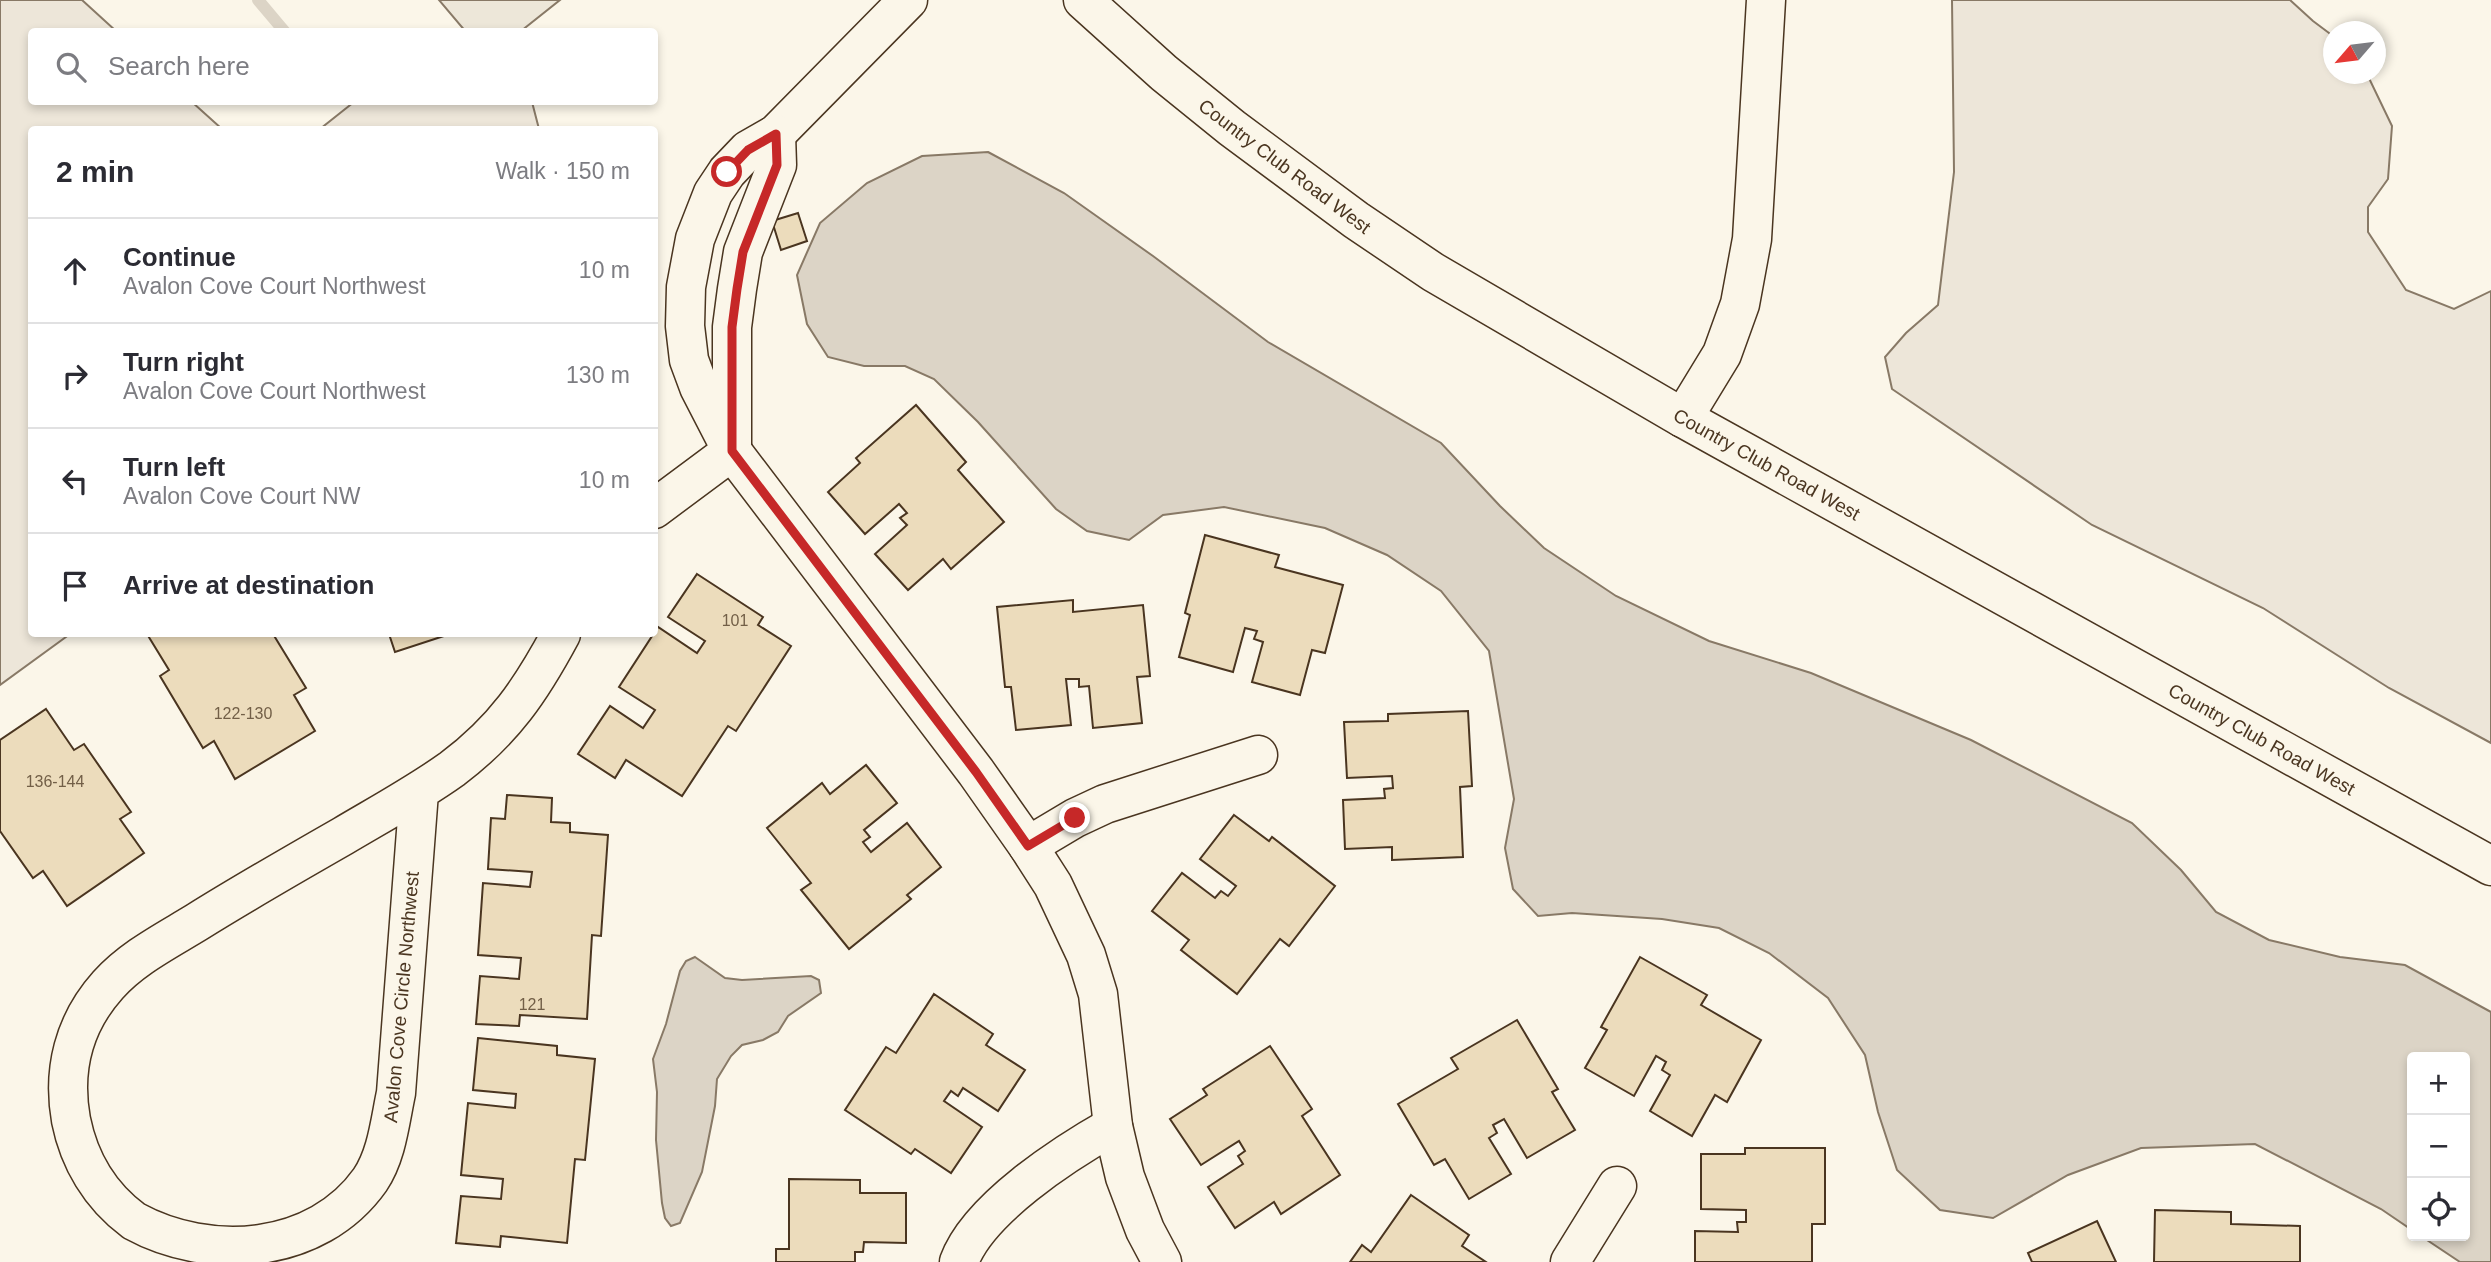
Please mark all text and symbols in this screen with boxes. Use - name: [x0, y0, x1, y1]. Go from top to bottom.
- north arrow: [2323, 21, 2386, 84]
- search box: [28, 28, 658, 105]
- icon: search: [52, 48, 90, 86]
- text: Search here: [108, 51, 250, 81]
- street label: Country Club Road West: [1195, 95, 1375, 238]
- text: 2 min: [56, 155, 134, 188]
- route start: [711, 156, 742, 187]
- text: Walk · 150 m: [495, 158, 630, 184]
- text: Continue: [123, 242, 236, 272]
- icon: ahead: [56, 252, 94, 290]
- text: 10 m: [579, 257, 630, 283]
- text: Avalon Cove Court Northwest: [123, 273, 426, 299]
- text: Turn right: [123, 347, 244, 377]
- icon: right: [56, 357, 94, 395]
- text: 130 m: [566, 362, 630, 388]
- text: Avalon Cove Court Northwest: [123, 378, 426, 404]
- street label: Country Club Road West: [1670, 404, 1864, 525]
- text: Turn left: [123, 452, 225, 482]
- icon: left: [56, 462, 94, 500]
- text: 10 m: [579, 467, 630, 493]
- text: Avalon Cove Court NW: [123, 483, 360, 509]
- icon: arrive: [56, 567, 94, 605]
- text: Arrive at destination: [123, 570, 374, 600]
- house number: 101: [722, 612, 748, 629]
- street label: Country Club Road West: [2165, 679, 2359, 800]
- house number: 122-130: [214, 705, 272, 722]
- house number: 136-144: [26, 773, 84, 790]
- route end: [1059, 802, 1090, 833]
- street label: Avalon Cove Circle Northwest: [380, 870, 423, 1123]
- house number: 121: [519, 996, 545, 1013]
- map controls: [2407, 1052, 2470, 1241]
- button: +: [2407, 1052, 2470, 1115]
- button: −: [2407, 1115, 2470, 1178]
- button: locate: [2407, 1178, 2470, 1241]

